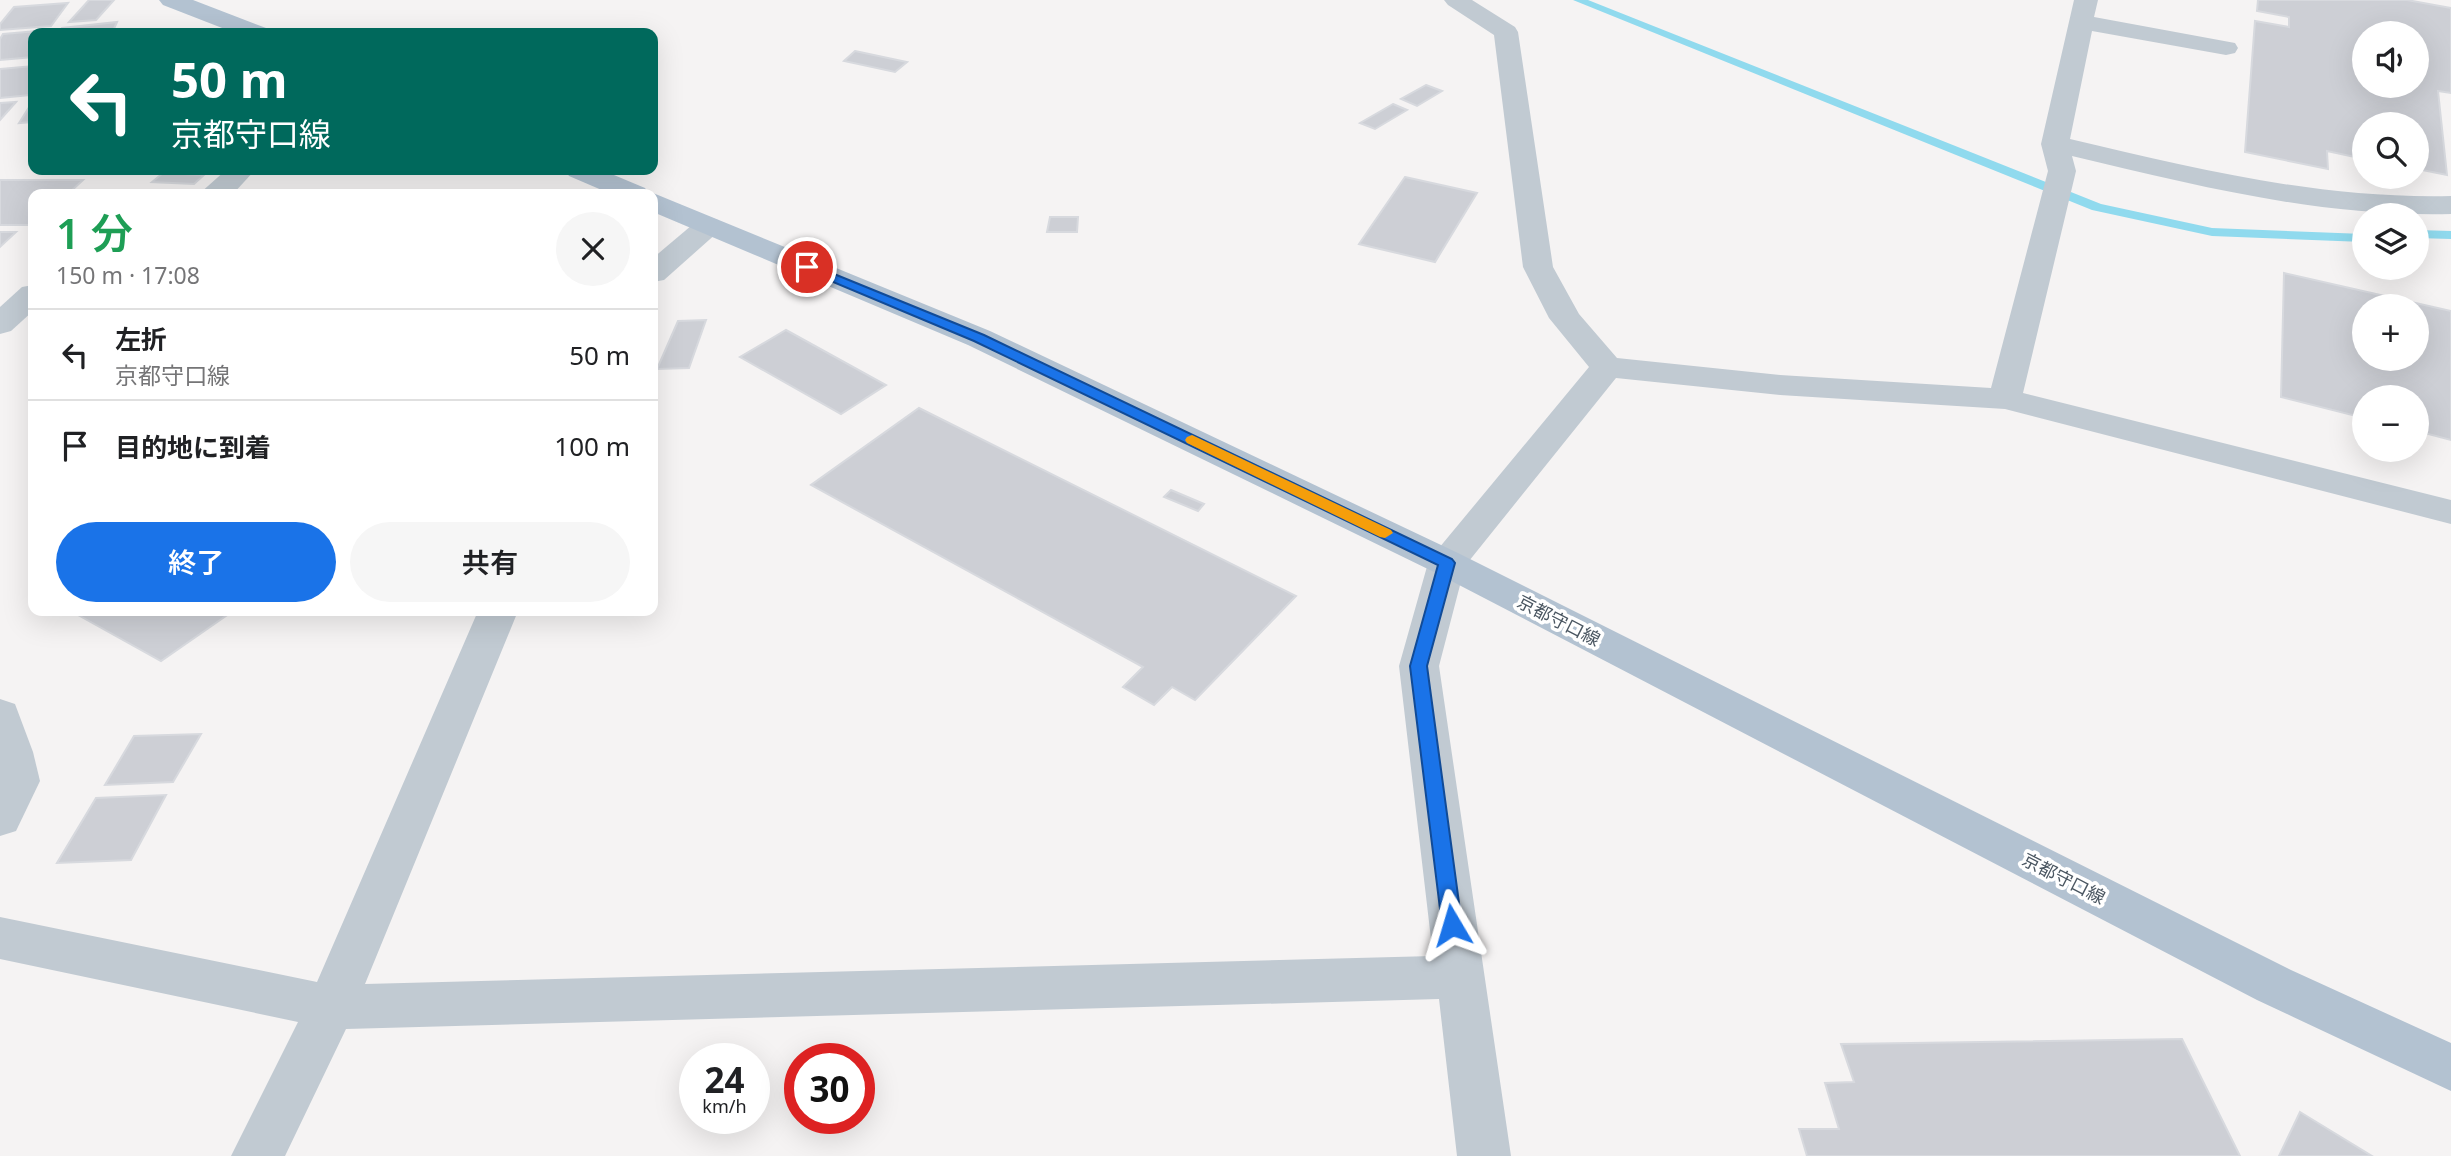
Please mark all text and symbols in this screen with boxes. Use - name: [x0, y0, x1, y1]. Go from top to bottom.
- map controls: [2352, 21, 2429, 462]
- button: sound: [2352, 21, 2429, 98]
- text: 50 m: [171, 46, 288, 112]
- icon: left: [56, 56, 147, 147]
- text: 京都守口線: [171, 112, 331, 155]
- button: search: [2352, 112, 2429, 189]
- button: layers: [2352, 203, 2429, 280]
- text: 1 分: [56, 204, 133, 261]
- button: close: [556, 212, 630, 286]
- pin: [777, 237, 837, 297]
- icon: arrive: [788, 248, 826, 286]
- text: 150 m · 17:08: [56, 259, 200, 291]
- button: +: [2352, 294, 2429, 371]
- text: 左折: [115, 321, 167, 357]
- icon: left: [56, 336, 94, 374]
- text: 50 m: [569, 337, 630, 373]
- text: 京都守口線: [115, 359, 230, 391]
- button: −: [2352, 385, 2429, 462]
- icon: arrive: [56, 427, 94, 465]
- text: 100 m: [554, 428, 630, 464]
- text: 目的地に到着: [115, 429, 271, 465]
- button: 終了: [56, 522, 336, 602]
- button: 共有: [350, 522, 630, 602]
- street label: 京都守口線: [1513, 589, 1605, 651]
- street label: 京都守口線: [2018, 847, 2110, 909]
- position arrow: [1415, 888, 1489, 962]
- speed limit sign: 30: [784, 1043, 875, 1134]
- text: 24: [704, 1056, 745, 1103]
- text: km/h: [702, 1094, 747, 1118]

